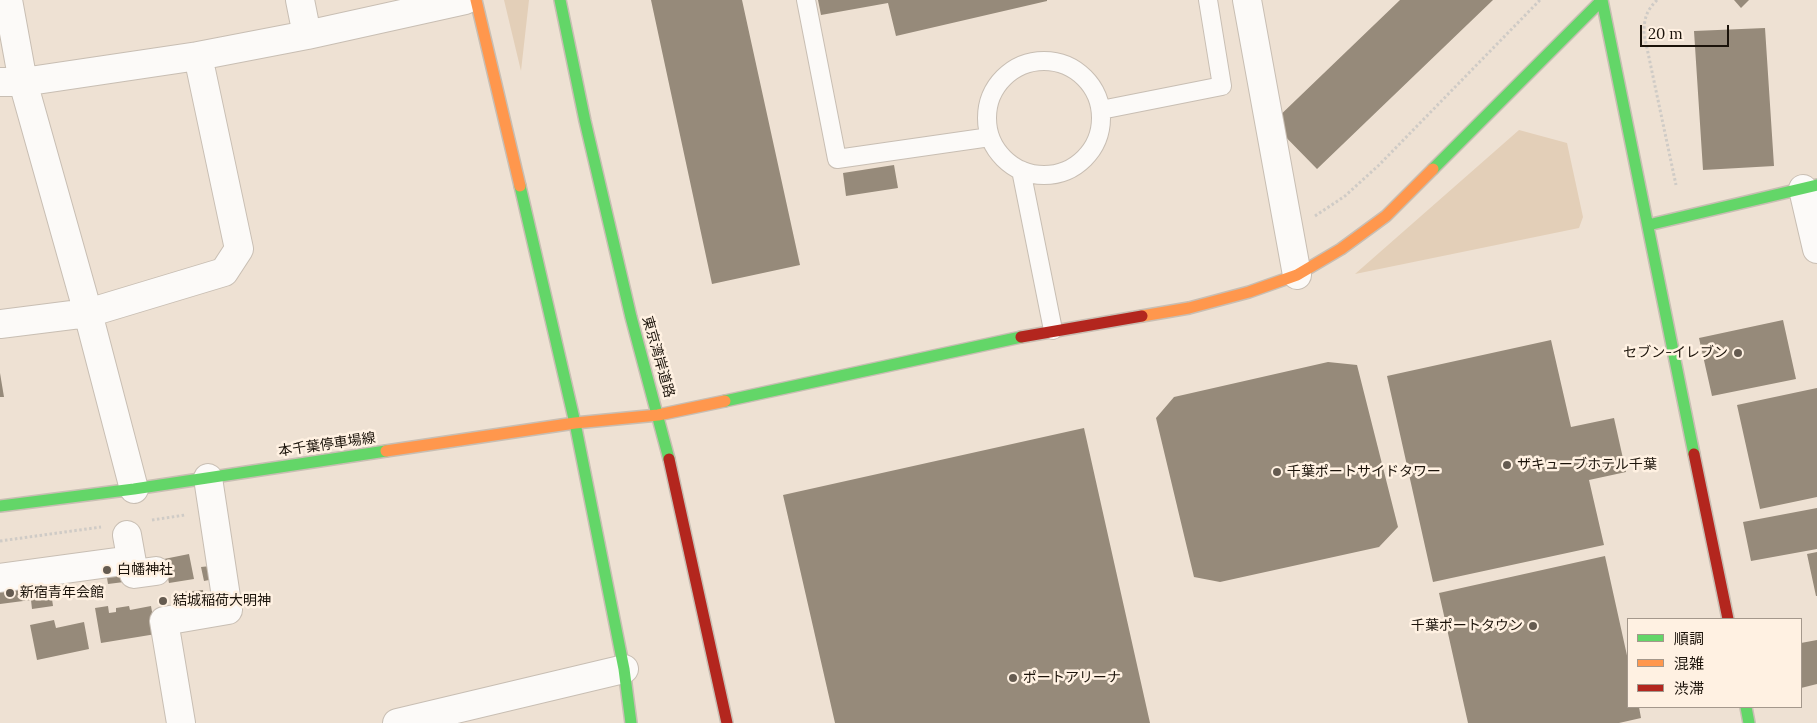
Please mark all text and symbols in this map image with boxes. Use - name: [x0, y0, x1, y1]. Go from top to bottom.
- scale bar: [1642, 15, 1731, 47]
- text: 20 m: [1648, 24, 1683, 43]
- street label: 東京湾岸道路: [638, 314, 678, 400]
- place label: セブン-イレブン: [1623, 345, 1728, 361]
- marker: セブン-イレブン: [1732, 347, 1744, 359]
- street label: 本千葉停車場線: [277, 430, 377, 460]
- place label: ザキューブホテル千葉: [1517, 457, 1657, 473]
- marker: ザキューブホテル千葉: [1501, 459, 1513, 471]
- place label: 千葉ポートサイドタワー: [1287, 464, 1441, 480]
- marker: 千葉ポートサイドタワー: [1271, 466, 1283, 478]
- place label: 白幡神社: [117, 562, 173, 578]
- marker: 白幡神社: [101, 564, 113, 576]
- place label: 新宿青年会館: [20, 585, 104, 601]
- marker: 新宿青年会館: [4, 587, 16, 599]
- place label: 結城稲荷大明神: [173, 593, 271, 609]
- marker: 結城稲荷大明神: [157, 595, 169, 607]
- place label: 千葉ポートタウン: [1411, 618, 1523, 634]
- legend: [1627, 618, 1802, 708]
- marker: 千葉ポートタウン: [1527, 620, 1539, 632]
- text: 順調: [1674, 629, 1704, 648]
- text: 混雑: [1674, 654, 1704, 673]
- place label: ポートアリーナ: [1023, 670, 1121, 686]
- marker: ポートアリーナ: [1007, 672, 1019, 684]
- text: 渋滞: [1674, 679, 1704, 698]

